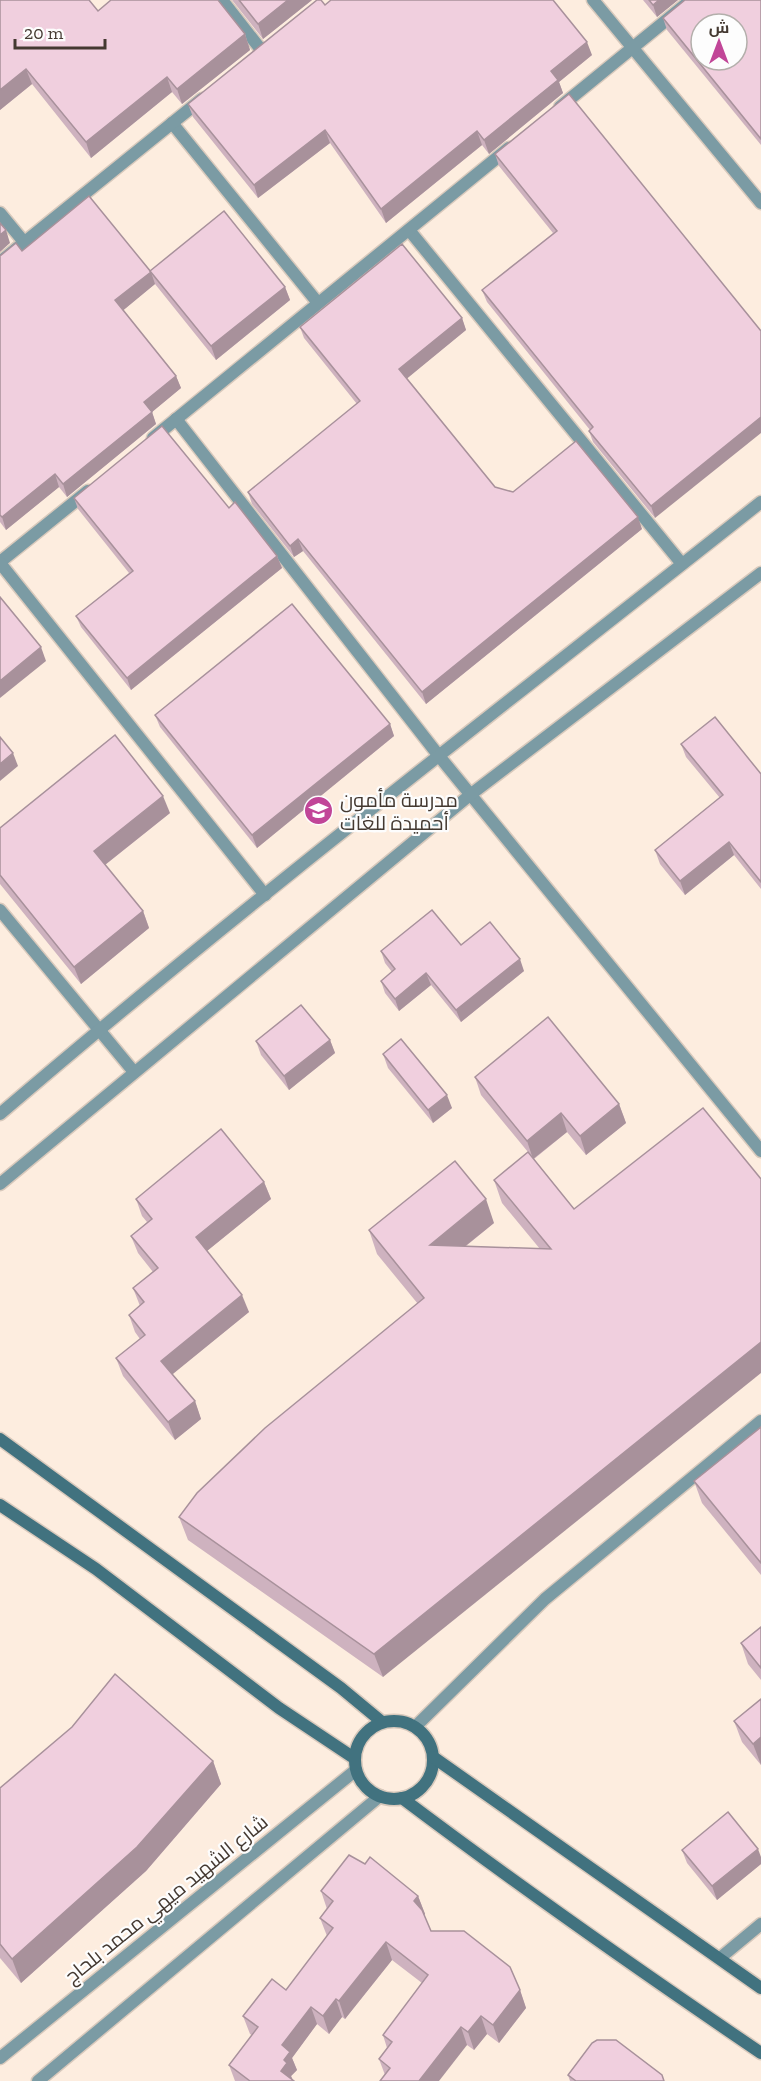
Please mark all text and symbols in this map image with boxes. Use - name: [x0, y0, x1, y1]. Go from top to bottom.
- scale bar: [15, 12, 105, 50]
- north arrow: [689, 12, 749, 72]
- text: ش: [709, 18, 729, 37]
- text: 20 m: [24, 22, 64, 44]
- place label: مدرسة مأمون أحميدة للغات: [340, 788, 458, 835]
- school or university icon: مدرسة مأمون أحميدة للغات: [303, 795, 335, 827]
- street label: شارع الشهيد ميهي محمد بلحاج: [60, 1810, 275, 1992]

